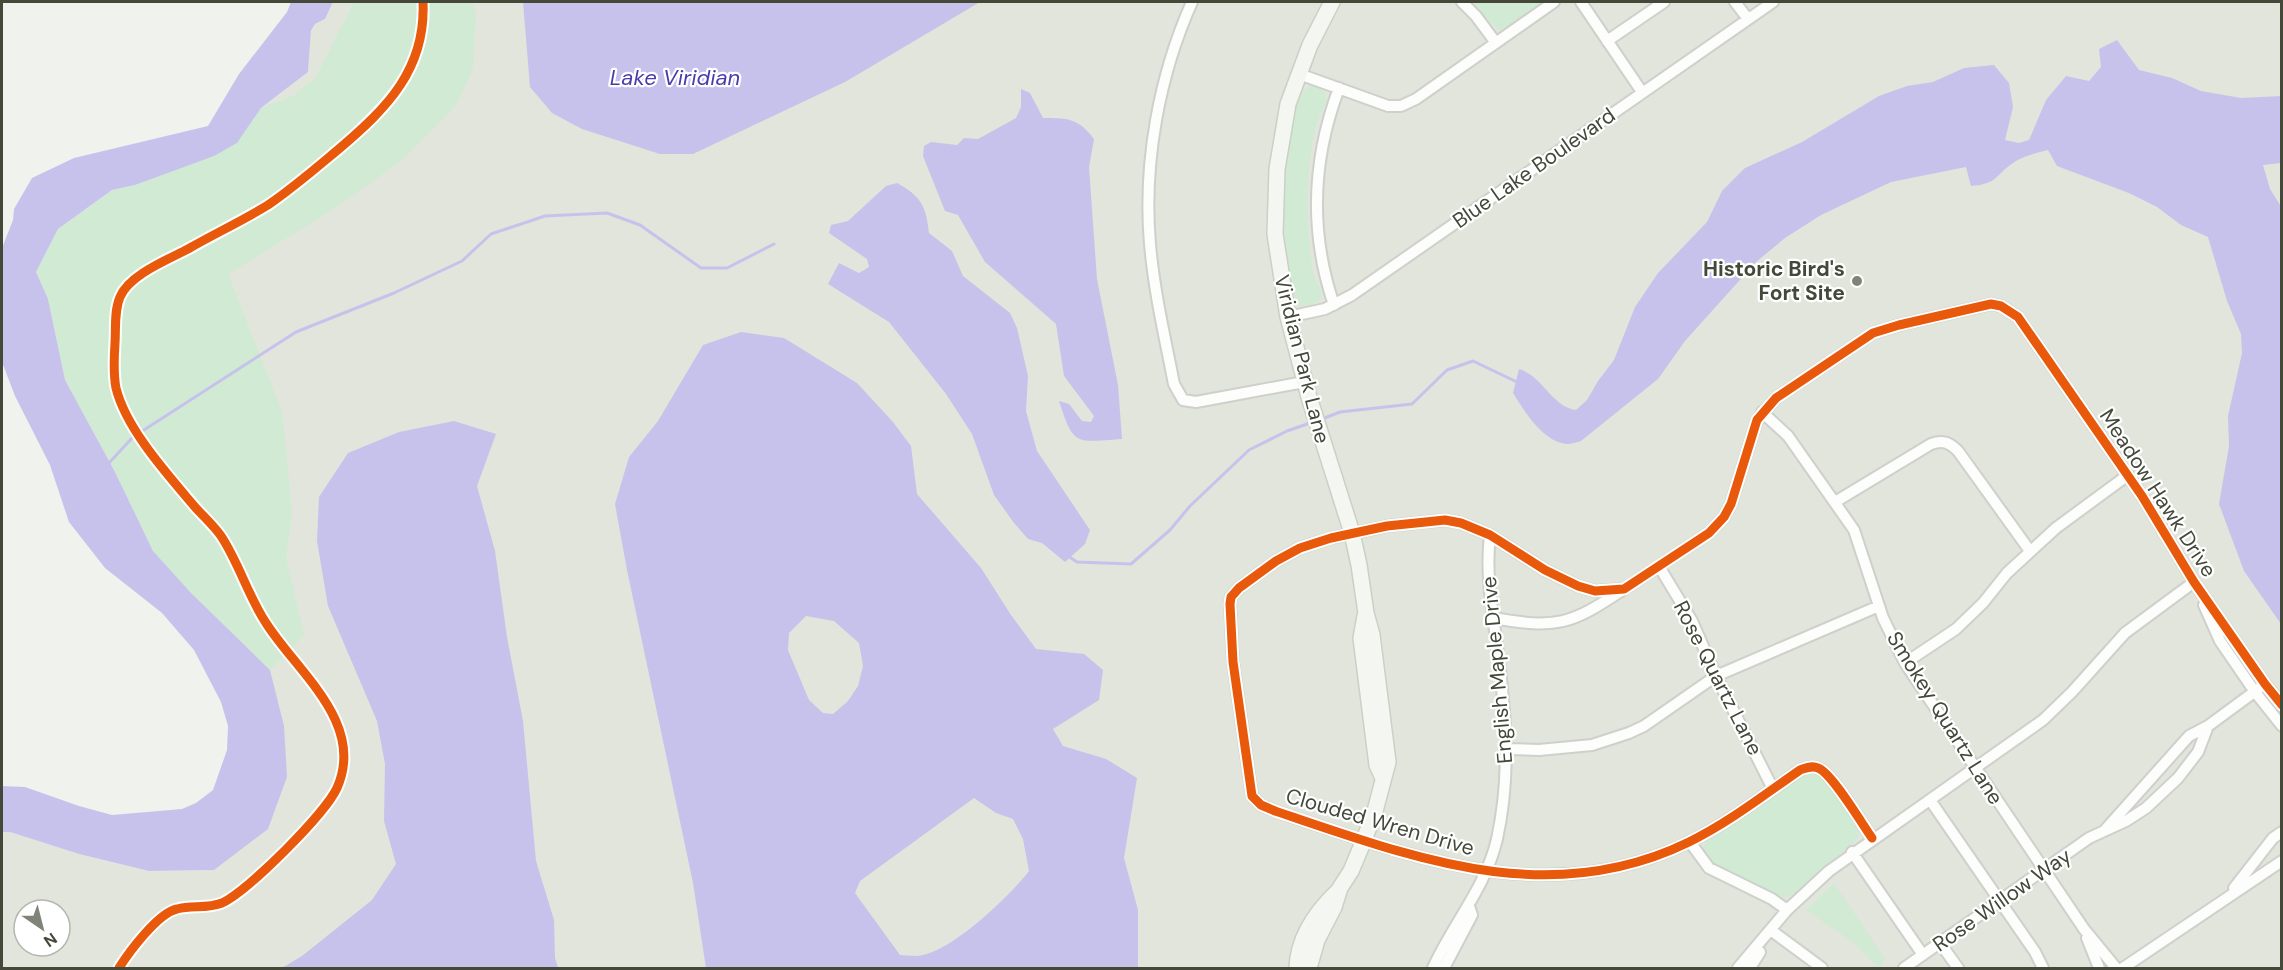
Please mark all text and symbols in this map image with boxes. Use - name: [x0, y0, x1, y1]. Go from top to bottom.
- water label: Lake Viridian: [610, 63, 740, 92]
- street label: Blue Lake Boulevard: [1447, 101, 1621, 235]
- place label: Historic Bird's Fort Site: [1703, 255, 1845, 307]
- street label: Viridian Park Lane: [1268, 272, 1336, 446]
- marker: Historic Bird's Fort Site: [1850, 274, 1864, 288]
- street label: Meadow Hawk Drive: [2093, 403, 2223, 583]
- street label: English Maple Drive: [1475, 575, 1519, 765]
- street label: Rose Quartz Lane: [1667, 596, 1769, 760]
- street label: Smokey Quartz Lane: [1880, 626, 2010, 810]
- street label: Clouded Wren Drive: [1283, 782, 1478, 862]
- street label: Rose Willow Way: [1927, 842, 2077, 958]
- north arrow: [12, 898, 72, 958]
- text: N: [40, 928, 61, 952]

